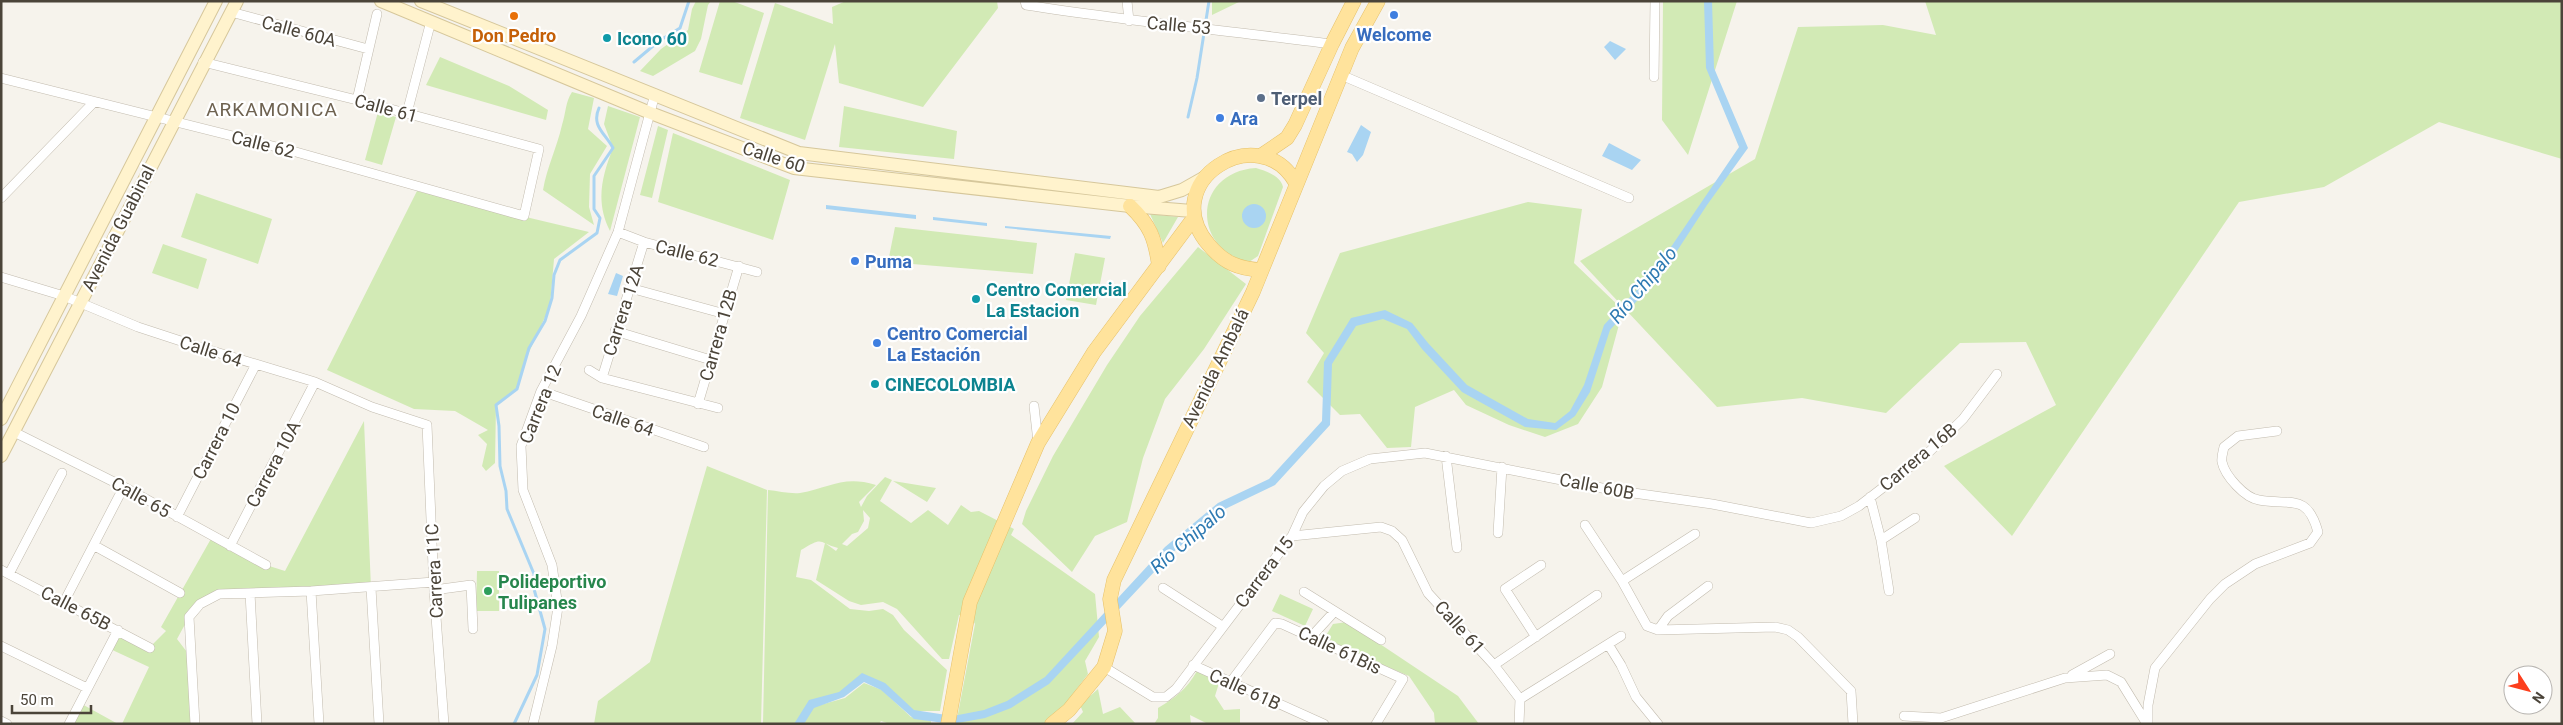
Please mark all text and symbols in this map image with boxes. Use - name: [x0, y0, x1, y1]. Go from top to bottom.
- marker: Welcome: [1388, 9, 1400, 21]
- marker: Don Pedro: [508, 10, 520, 22]
- street label: Calle 60A: [259, 11, 339, 51]
- street label: Calle 53: [1146, 12, 1212, 38]
- place label: Welcome: [1357, 24, 1432, 45]
- place label: Don Pedro: [472, 25, 556, 46]
- place label: Icono 60: [617, 28, 687, 49]
- marker: Icono 60: [601, 32, 613, 44]
- place label: Terpel: [1271, 88, 1322, 109]
- street label: Calle 61: [352, 90, 420, 126]
- marker: Terpel: [1255, 92, 1267, 104]
- district label: ARKAMONICA: [206, 98, 338, 121]
- place label: Ara: [1230, 108, 1258, 129]
- marker: Ara: [1214, 112, 1226, 124]
- street label: Calle 62: [229, 126, 297, 162]
- street label: Calle 60: [740, 137, 808, 177]
- street label: Avenida Guabinal: [77, 161, 159, 295]
- street label: Calle 62: [653, 235, 721, 271]
- water label: Río Chipalo: [1604, 242, 1682, 328]
- place label: Puma: [865, 251, 912, 272]
- marker: Puma: [849, 255, 861, 267]
- street label: Carrera 12A: [598, 261, 648, 358]
- place label: Centro Comercial La Estacion: [986, 279, 1127, 321]
- street label: Carrera 12B: [695, 287, 741, 383]
- marker: Centro Comercial La Estacion: [970, 293, 982, 305]
- street label: Avenida Ambalá: [1177, 305, 1253, 431]
- place label: Centro Comercial La Estación: [887, 323, 1028, 365]
- street label: Calle 64: [177, 331, 245, 371]
- marker: Centro Comercial La Estación: [871, 337, 883, 349]
- street label: Carrera 12: [515, 361, 565, 447]
- place label: CINECOLOMBIA: [885, 374, 1016, 395]
- marker: CINECOLOMBIA: [869, 378, 881, 390]
- street label: Carrera 10: [188, 399, 244, 483]
- street label: Calle 64: [589, 400, 657, 440]
- street label: Carrera 10A: [241, 417, 305, 511]
- street label: Carrera 16B: [1875, 419, 1961, 495]
- street label: Calle 60B: [1558, 468, 1636, 504]
- street label: Calle 65: [108, 472, 174, 522]
- water label: Río Chipalo: [1145, 500, 1231, 578]
- street label: Carrera 11C: [421, 523, 447, 619]
- street label: Carrera 15: [1231, 532, 1297, 612]
- place label: Polideportivo Tulipanes: [498, 571, 606, 613]
- street label: Calle 65B: [38, 581, 114, 635]
- marker: Polideportivo Tulipanes: [482, 585, 494, 597]
- street label: Calle 61: [1431, 596, 1489, 658]
- street label: Calle 61Bis: [1295, 622, 1385, 678]
- street label: Calle 61B: [1206, 664, 1284, 714]
- north arrow: [2503, 665, 2553, 715]
- scale bar: [12, 682, 91, 714]
- text: N: [2529, 689, 2548, 706]
- text: 50 m: [20, 691, 54, 709]

